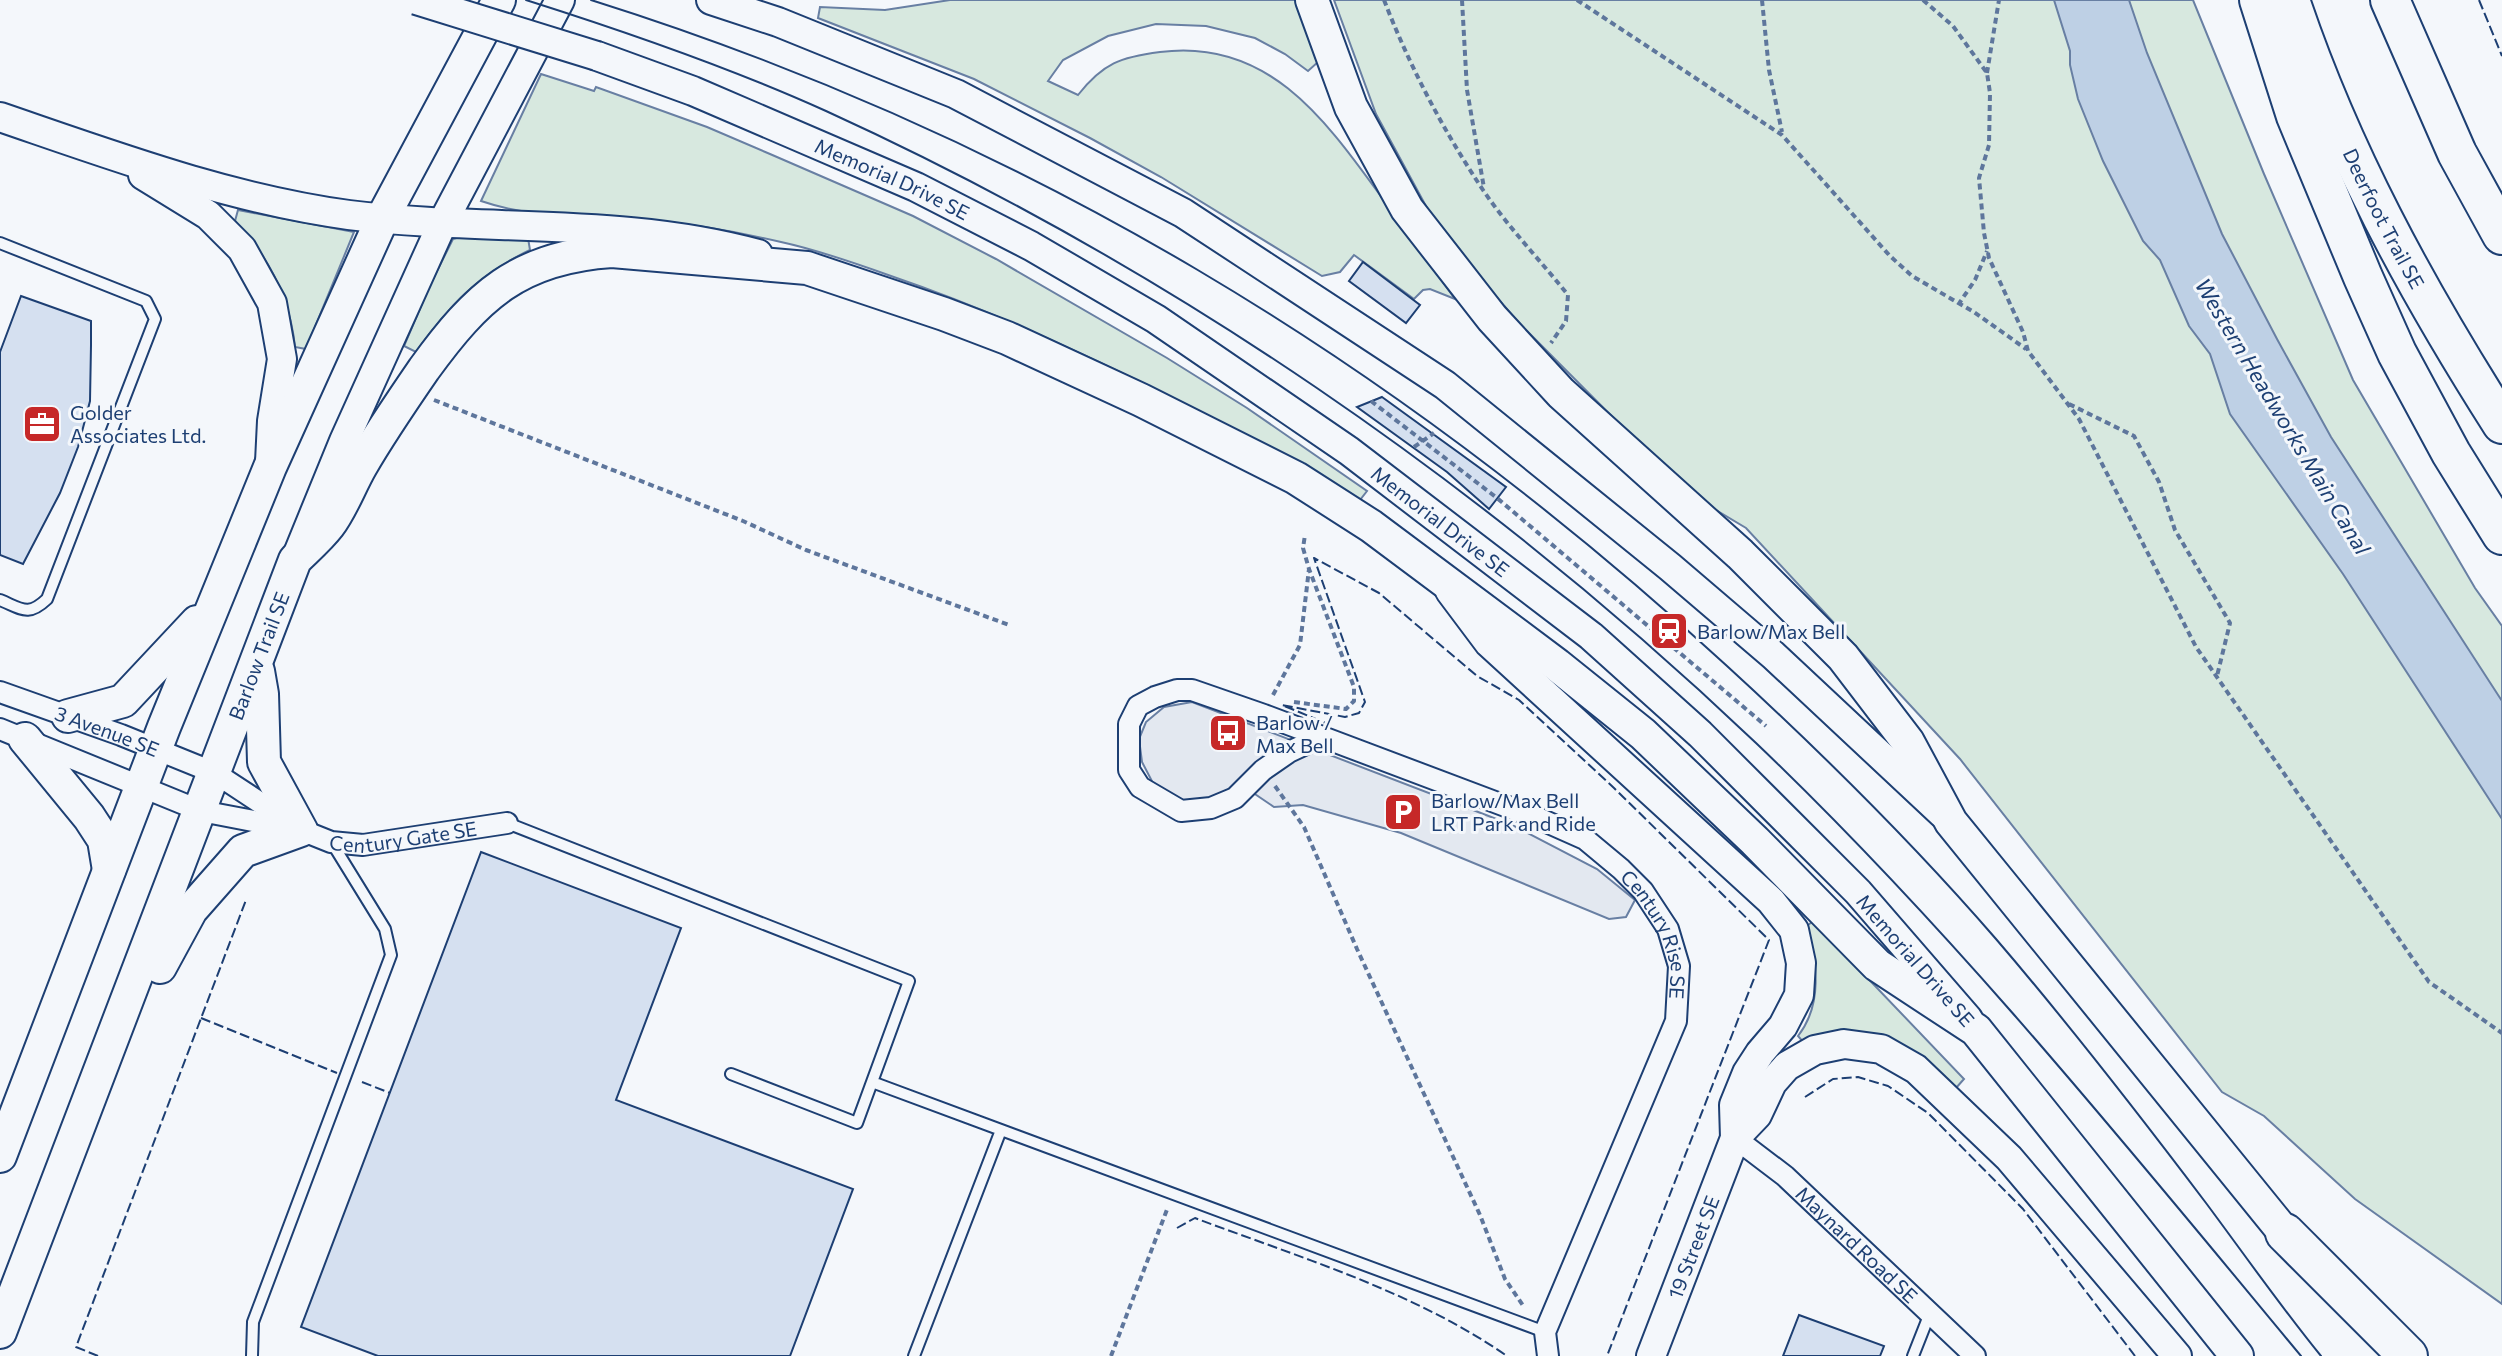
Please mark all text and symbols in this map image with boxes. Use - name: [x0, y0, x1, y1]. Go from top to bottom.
- street label: Memorial Drive SE: [811, 133, 974, 224]
- street label: Deerfoot Trail SE: [2339, 144, 2430, 293]
- water label: Western Headworks Main Canal: [2190, 273, 2377, 559]
- place label: Golder Associates Ltd.: [70, 400, 206, 447]
- office icon: Golder Associates Ltd.: [21, 403, 63, 445]
- street label: Memorial Drive SE: [1367, 461, 1514, 581]
- street label: Barlow Trail SE: [223, 588, 294, 723]
- station icon: Barlow/Max Bell: [1648, 610, 1690, 652]
- place label: Barlow/Max Bell: [1697, 619, 1845, 643]
- street label: 3 Avenue SE: [52, 701, 163, 761]
- place label: Barlow / Max Bell: [1256, 710, 1334, 757]
- bus stop icon: Barlow / Max Bell: [1207, 712, 1249, 754]
- place label: Barlow/Max Bell LRT Park and Ride: [1431, 788, 1596, 835]
- parking icon: Barlow/Max Bell LRT Park and Ride: [1382, 791, 1424, 833]
- street label: Century Gate SE: [328, 816, 478, 857]
- street label: Century Rise SE: [1616, 864, 1691, 1000]
- street label: Memorial Drive SE: [1852, 889, 1980, 1031]
- street label: Maynard Road SE: [1791, 1181, 1923, 1308]
- street label: 19 Street SE: [1662, 1192, 1724, 1302]

